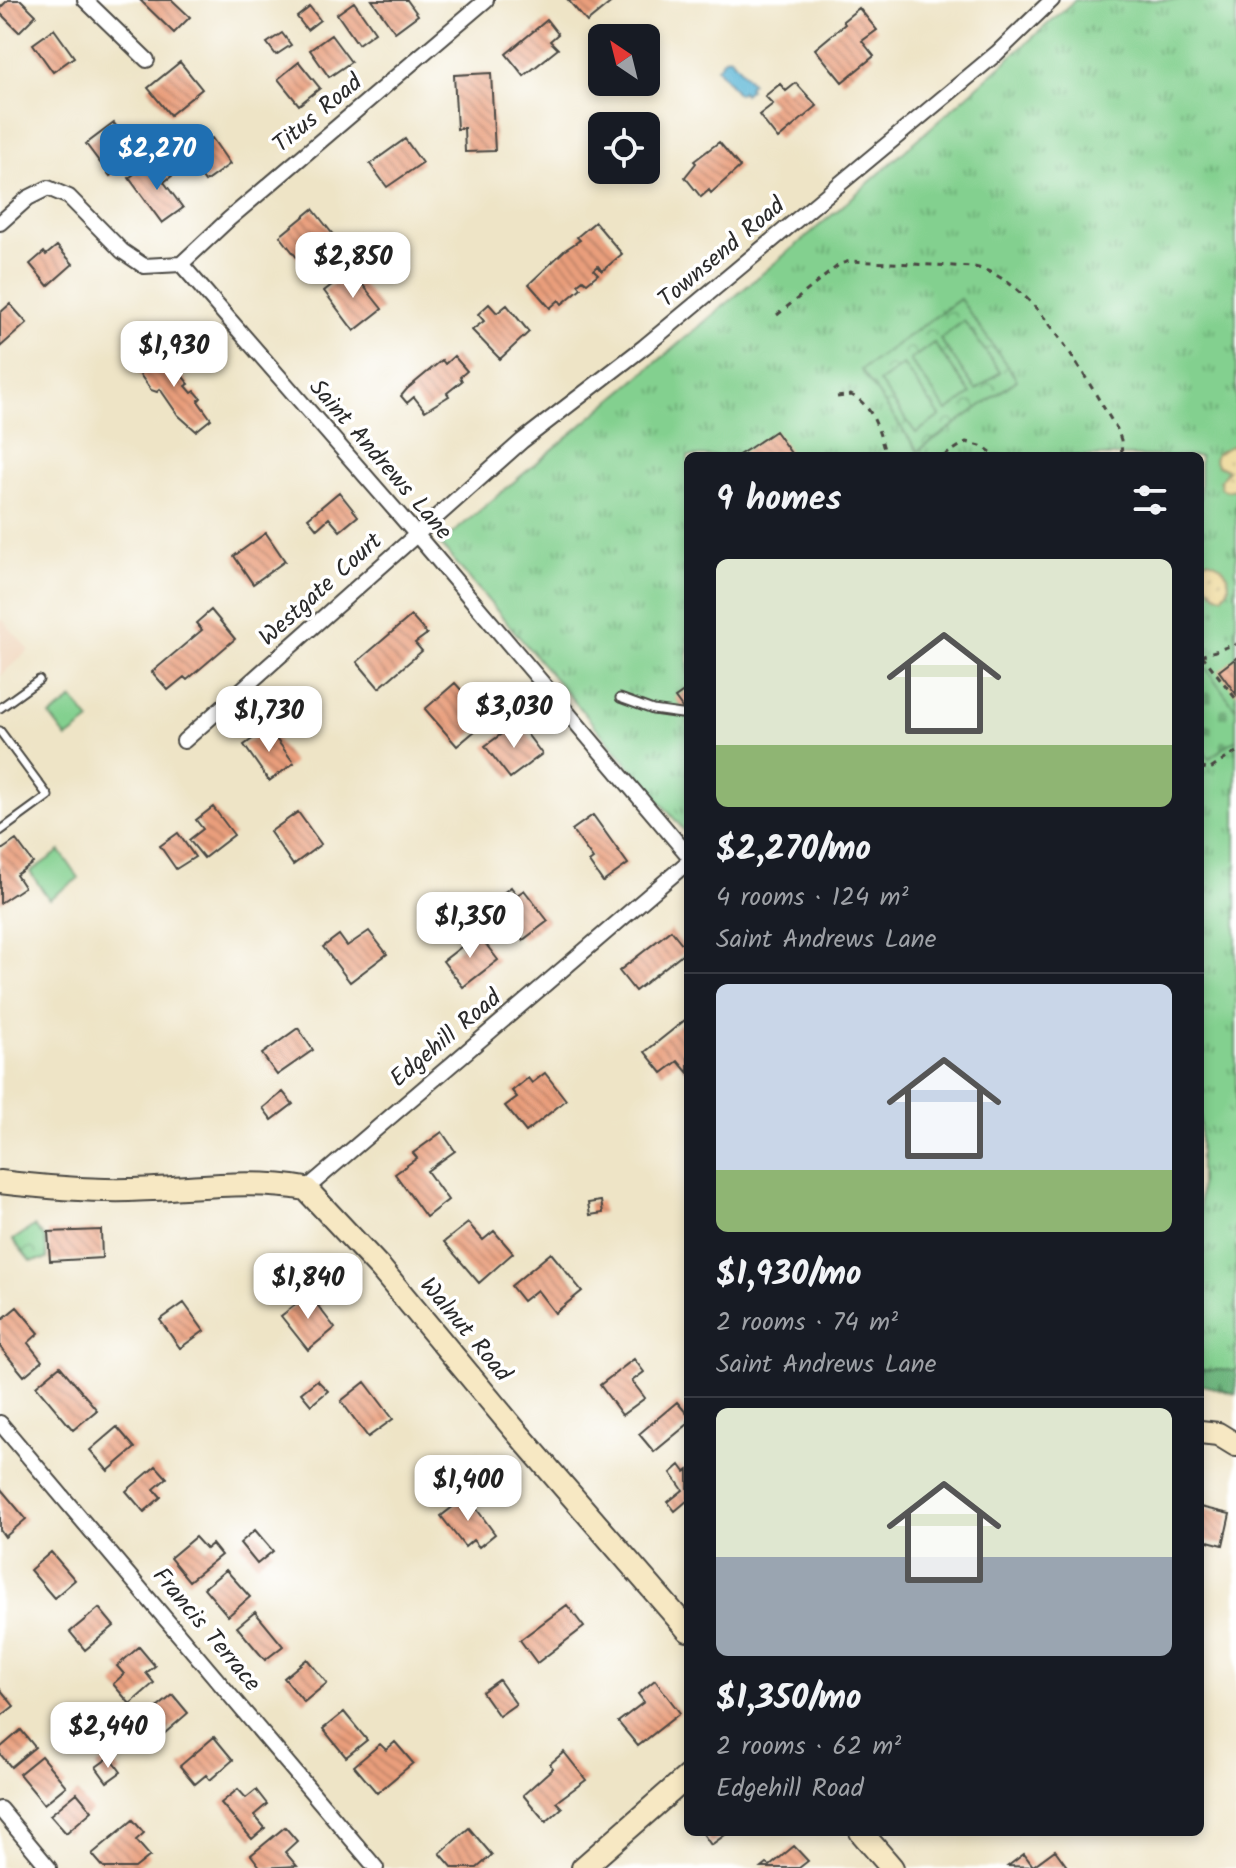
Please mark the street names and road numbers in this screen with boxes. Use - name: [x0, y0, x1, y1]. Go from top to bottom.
- street label: Titus Road: [264, 64, 372, 163]
- street label: Townsend Road: [650, 187, 795, 318]
- street label: Saint Andrews Lane: [299, 370, 462, 550]
- street label: Westgate Court: [250, 523, 392, 657]
- street label: Edgehill Road: [381, 980, 512, 1098]
- street label: Walnut Road: [409, 1269, 521, 1392]
- street label: Francis Terrace: [142, 1559, 270, 1701]

